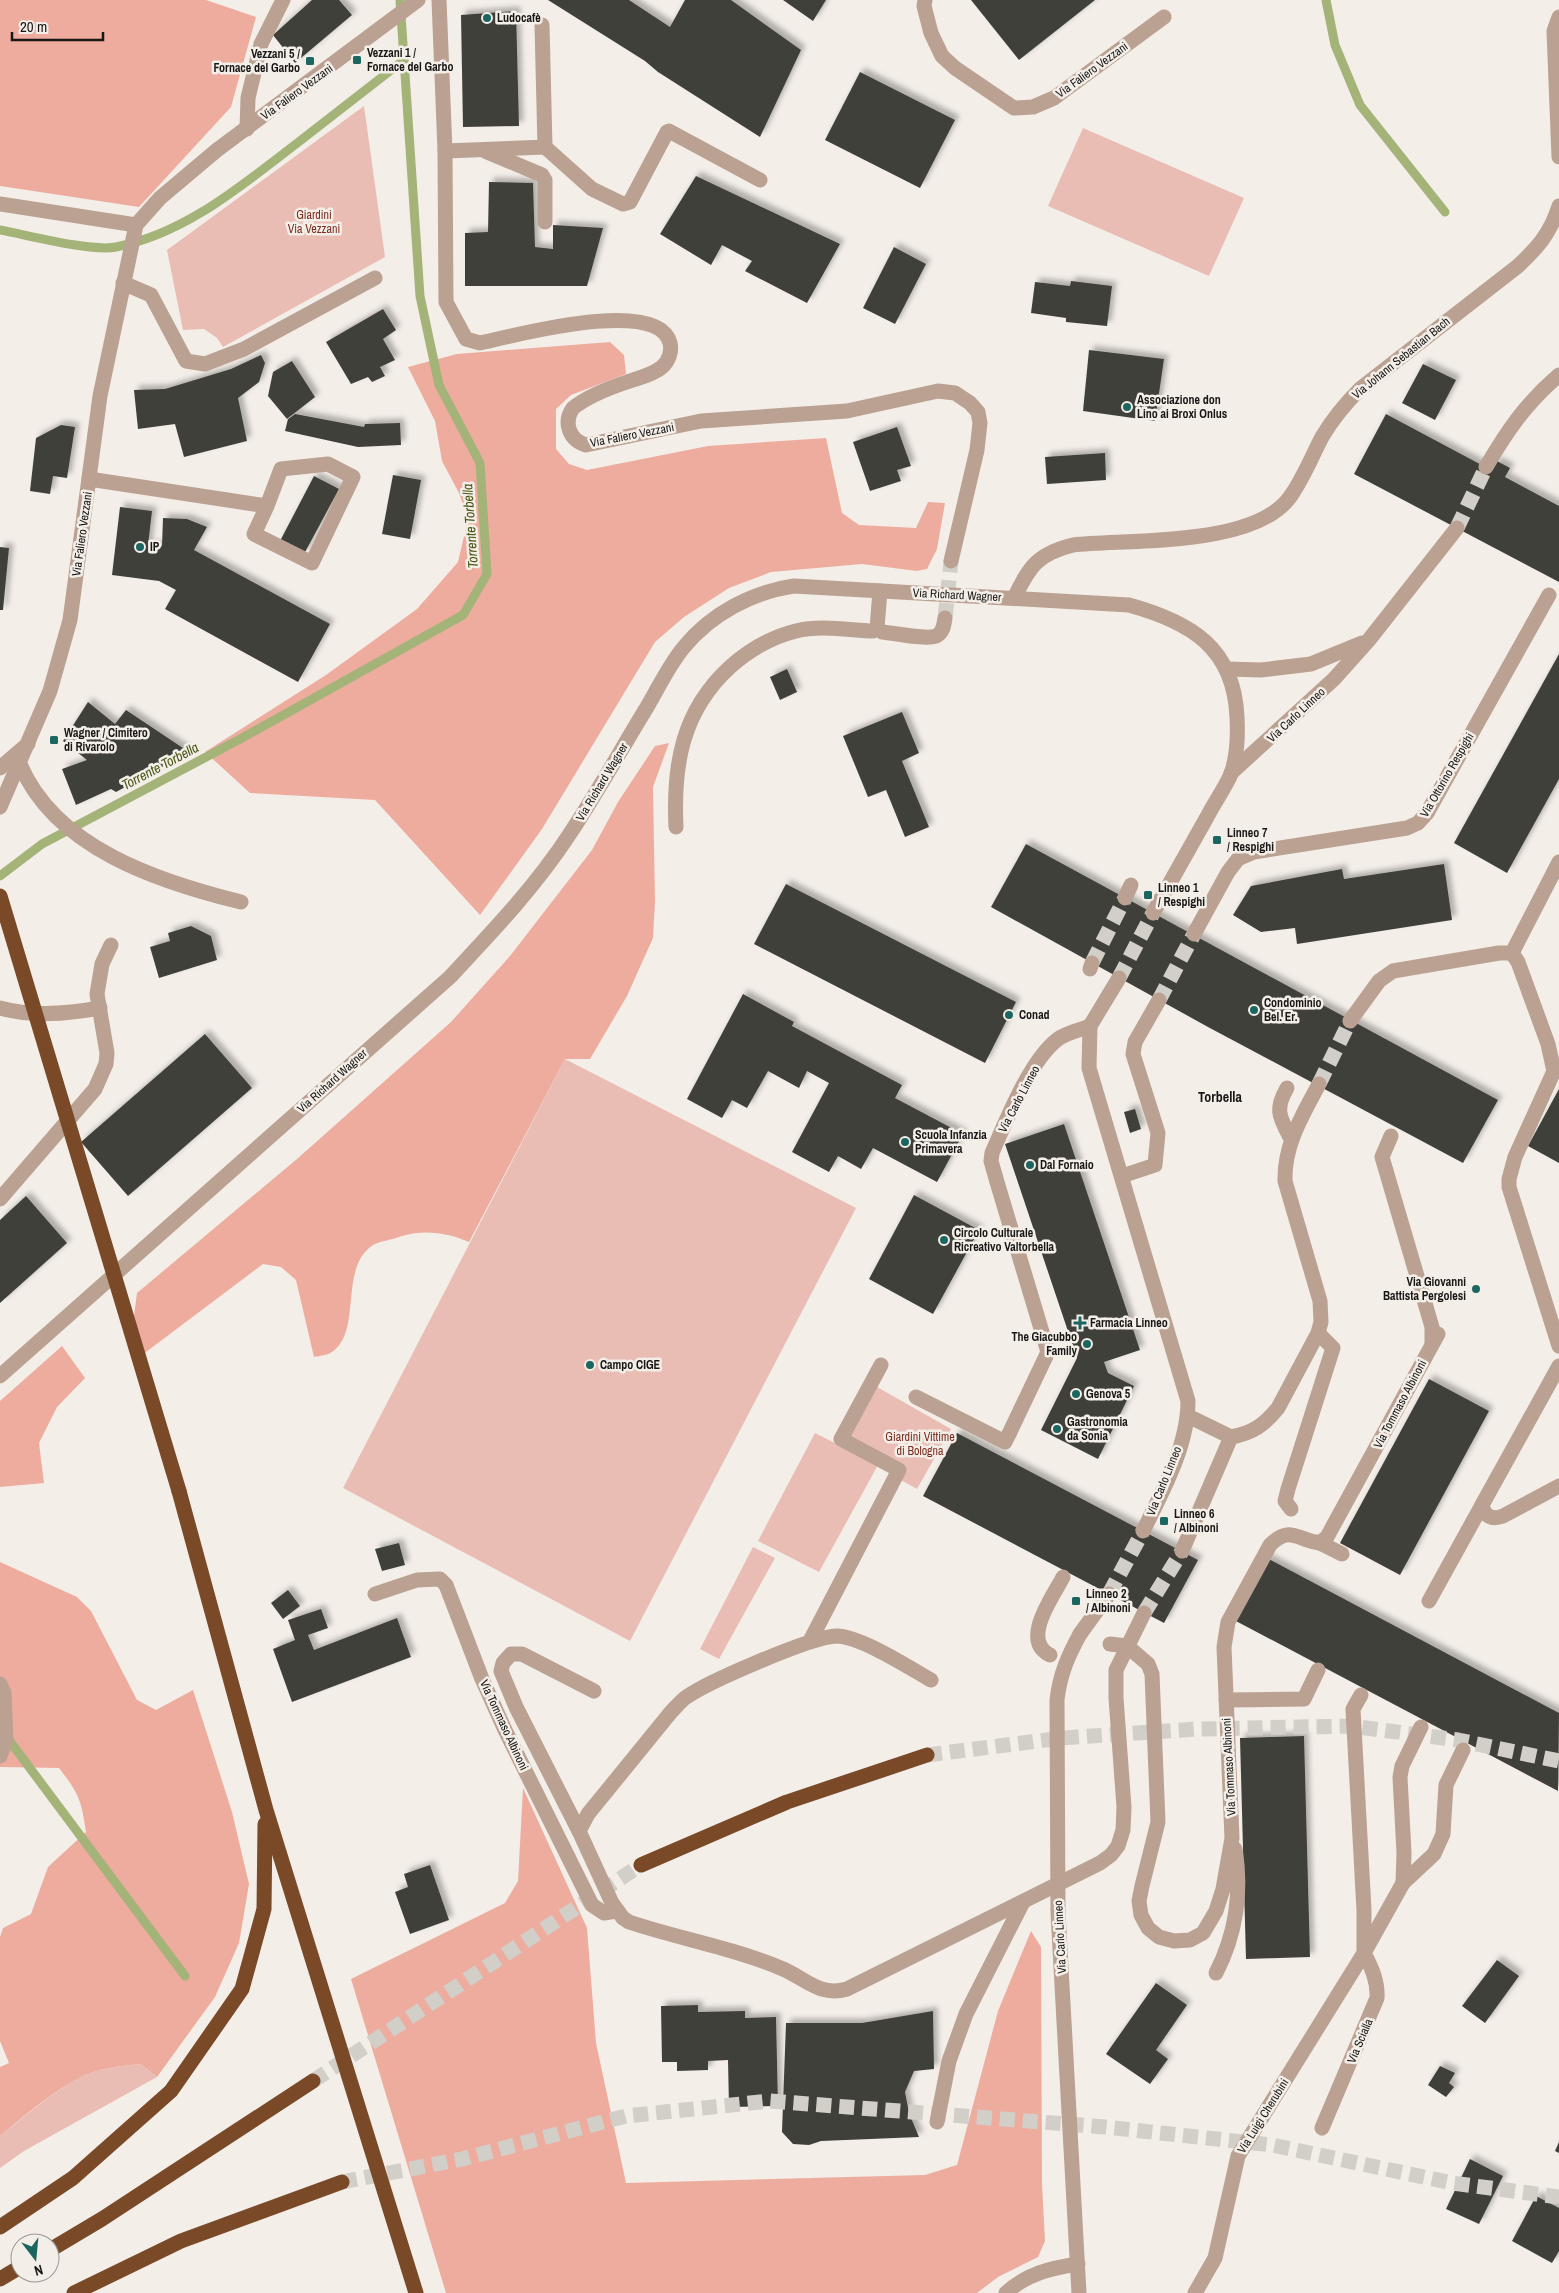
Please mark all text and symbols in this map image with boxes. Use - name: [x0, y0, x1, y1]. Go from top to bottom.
- scale bar: [12, 10, 104, 42]
- place label: Ludocafè: [497, 10, 541, 26]
- marker: Ludocafè: [481, 12, 493, 24]
- text: 20 m: [20, 16, 47, 37]
- street label: Via Faliero Vezzani: [1053, 38, 1131, 102]
- place label: Vezzani 1 / Fornace del Garbo: [367, 45, 453, 75]
- place label: Vezzani 5 / Fornace del Garbo: [214, 46, 300, 76]
- marker: Vezzani 1 / Fornace del Garbo: [351, 54, 363, 66]
- marker: Vezzani 5 / Fornace del Garbo: [304, 55, 316, 67]
- street label: Via Faliero Vezzani: [258, 60, 336, 124]
- park label: Giardini Via Vezzani: [288, 207, 340, 237]
- street label: Via Johann Sebastian Bach: [1349, 313, 1453, 403]
- place label: Associazione don Lino ai Broxi Onlus: [1137, 392, 1228, 422]
- marker: Associazione don Lino ai Broxi Onlus: [1121, 401, 1133, 413]
- street label: Via Faliero Vezzani: [589, 419, 675, 451]
- water label: Torrente Torbella: [458, 483, 482, 569]
- street label: Via Faliero Vezzani: [68, 491, 96, 577]
- place label: IP: [150, 539, 160, 555]
- marker: IP: [134, 541, 146, 553]
- street label: Via Richard Wagner: [912, 585, 1002, 605]
- street label: Via Carlo Linneo: [1264, 684, 1328, 746]
- place label: Wagner / Cimitero di Rivarolo: [64, 725, 148, 755]
- street label: Via Ottorino Respighi: [1416, 730, 1478, 820]
- marker: Wagner / Cimitero di Rivarolo: [48, 734, 60, 746]
- water label: Torrente Torbella: [118, 738, 202, 794]
- street label: Via Richard Wagner: [572, 739, 632, 824]
- place label: Linneo 7 / Respighi: [1227, 825, 1274, 855]
- marker: Linneo 7 / Respighi: [1211, 834, 1223, 846]
- place label: Linneo 1 / Respighi: [1158, 880, 1205, 910]
- marker: Linneo 1 / Respighi: [1142, 889, 1154, 901]
- place label: Condominio Bel. Er.: [1264, 995, 1321, 1025]
- marker: Condominio Bel. Er.: [1248, 1004, 1260, 1016]
- place label: Conad: [1019, 1007, 1050, 1023]
- marker: Conad: [1003, 1009, 1015, 1021]
- street label: Via Richard Wagner: [294, 1045, 371, 1117]
- street label: Via Carlo Linneo: [995, 1063, 1043, 1135]
- district label: Torbella: [1198, 1088, 1243, 1106]
- place label: Scuola Infanzia Primavera: [915, 1127, 987, 1157]
- marker: Scuola Infanzia Primavera: [899, 1136, 911, 1148]
- place label: Dal Fornaio: [1040, 1157, 1094, 1173]
- marker: Dal Fornaio: [1024, 1159, 1036, 1171]
- place label: Circolo Culturale Ricreativo Valtorbella: [954, 1225, 1055, 1255]
- marker: Circolo Culturale Ricreativo Valtorbella: [938, 1234, 950, 1246]
- place label: Via Giovanni Battista Pergolesi: [1383, 1274, 1466, 1304]
- marker: Via Giovanni Battista Pergolesi: [1470, 1283, 1482, 1295]
- place label: Farmacia Linneo: [1090, 1315, 1168, 1331]
- marker: Farmacia Linneo: [1074, 1317, 1086, 1329]
- place label: The Giacubbo Family: [1011, 1329, 1078, 1359]
- marker: The Giacubbo Family: [1081, 1338, 1093, 1350]
- place label: Campo CIGE: [600, 1357, 661, 1373]
- street label: Via Tommaso Albinoni: [1370, 1357, 1430, 1451]
- marker: Campo CIGE: [584, 1359, 596, 1371]
- place label: Genova 5: [1086, 1386, 1131, 1402]
- marker: Genova 5: [1070, 1388, 1082, 1400]
- place label: Gastronomia da Sonia: [1067, 1414, 1128, 1444]
- marker: Gastronomia da Sonia: [1051, 1423, 1063, 1435]
- park label: Giardini Vittime di Bologna: [885, 1429, 955, 1459]
- street label: Via Carlo Linneo: [1143, 1444, 1185, 1518]
- place label: Linneo 6 / Albinoni: [1174, 1506, 1219, 1536]
- marker: Linneo 6 / Albinoni: [1158, 1515, 1170, 1527]
- place label: Linneo 2 / Albinoni: [1086, 1586, 1131, 1616]
- marker: Linneo 2 / Albinoni: [1070, 1595, 1082, 1607]
- street label: Via Tommaso Albinoni: [476, 1677, 532, 1773]
- street label: Via Tommaso Albinoni: [1218, 1718, 1240, 1816]
- street label: Via Carlo Linneo: [1050, 1900, 1070, 1974]
- street label: Via Scialla: [1343, 2016, 1377, 2066]
- street label: Via Luigi Cherubini: [1234, 2076, 1292, 2156]
- north arrow: [10, 2233, 60, 2283]
- text: N: [32, 2261, 45, 2280]

